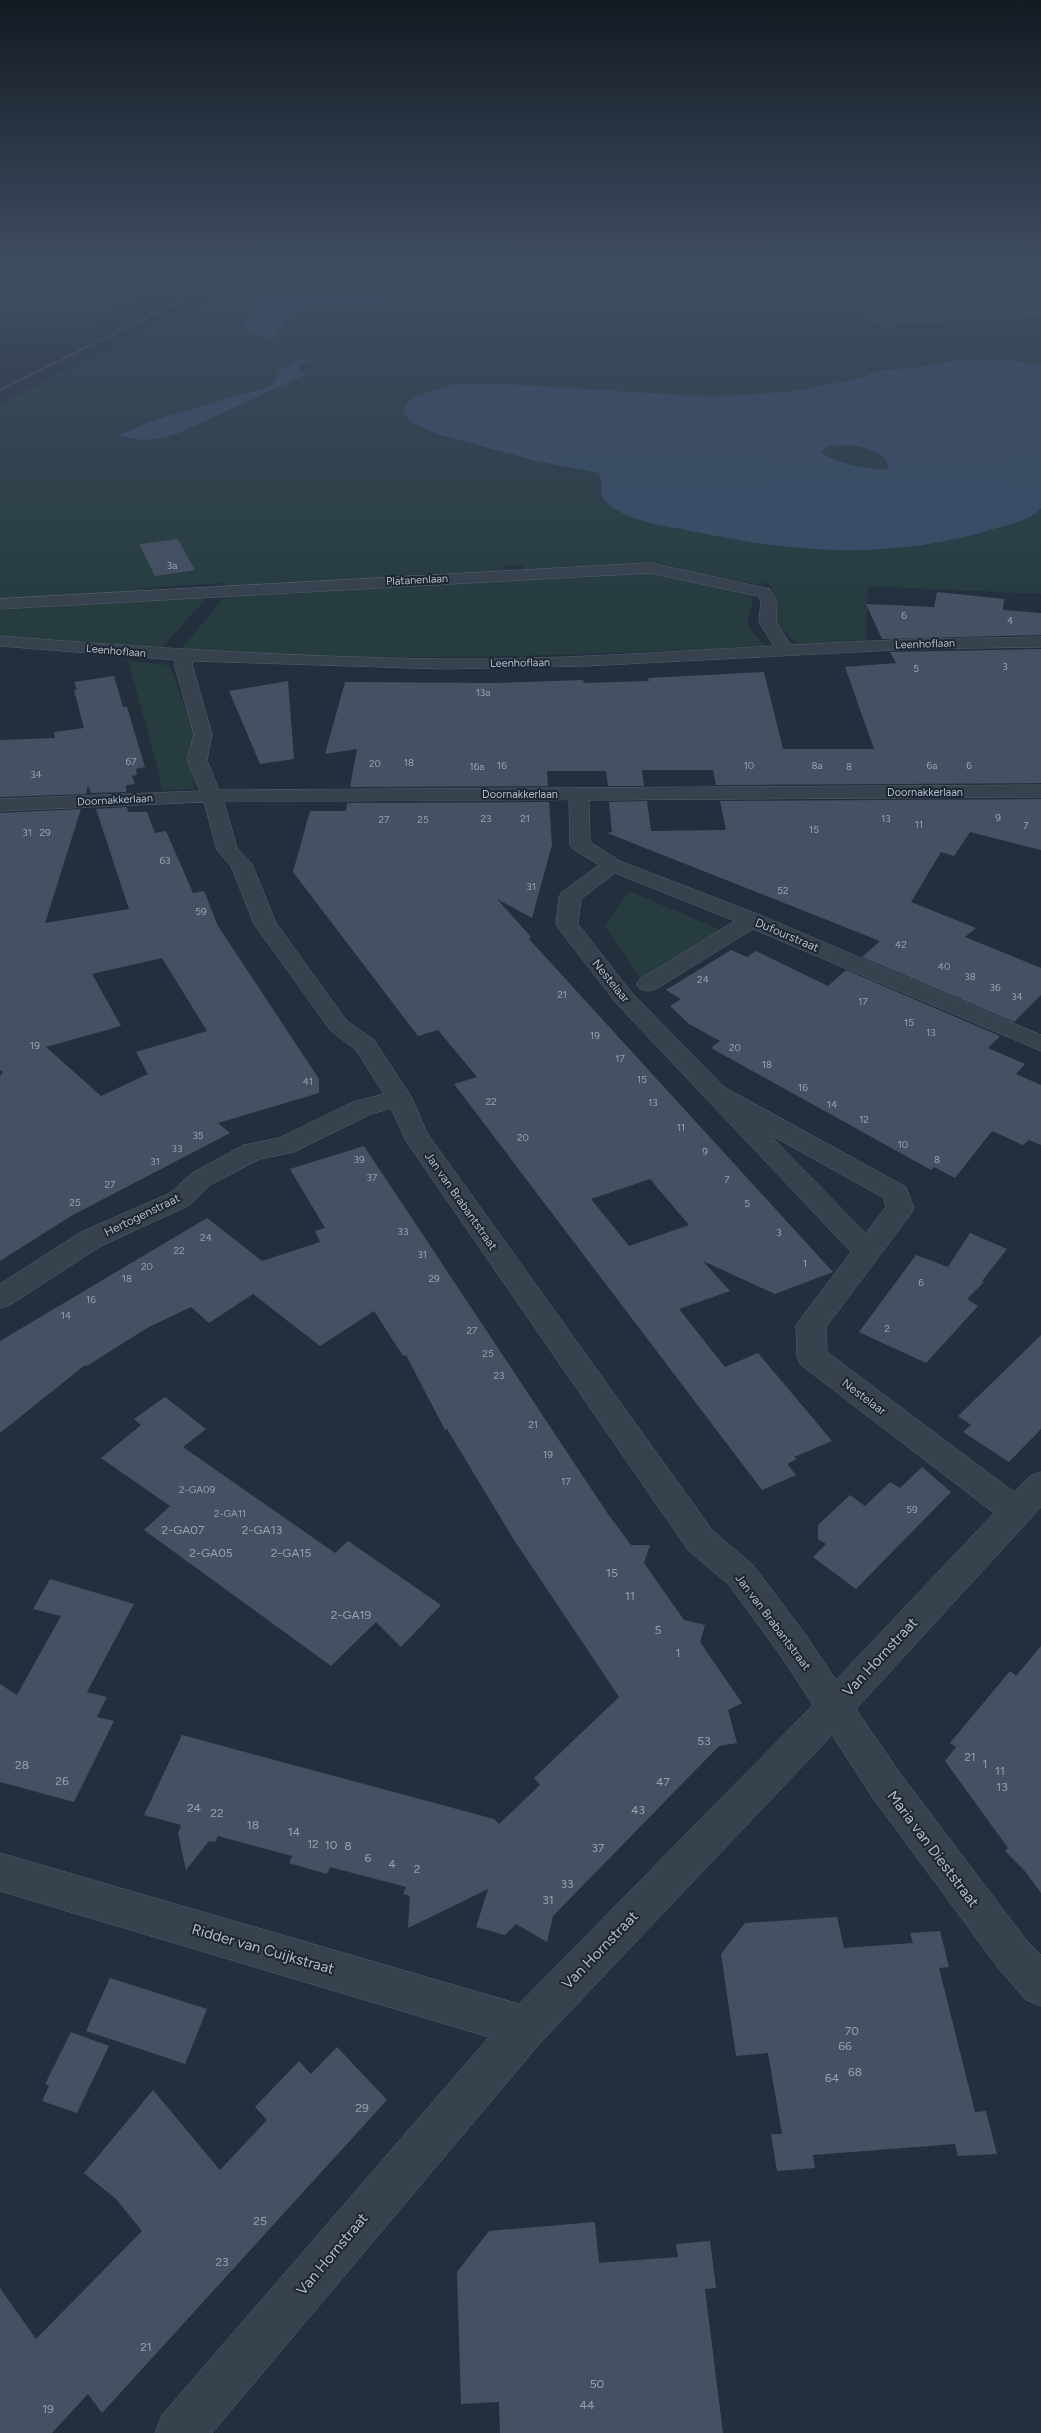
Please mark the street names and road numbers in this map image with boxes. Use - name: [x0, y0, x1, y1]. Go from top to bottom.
- street label: Platanenlaan: [386, 572, 448, 588]
- street label: Leenhoflaan: [895, 636, 955, 652]
- street label: Leenhoflaan: [85, 642, 147, 660]
- street label: Leenhoflaan: [490, 656, 550, 670]
- street label: Doornakkerlaan: [887, 786, 963, 799]
- street label: Doornakkerlaan: [482, 788, 558, 801]
- street label: Doornakkerlaan: [77, 792, 153, 808]
- street label: Dufourstraat: [753, 915, 821, 955]
- street label: Nestelaar: [589, 957, 633, 1005]
- street label: Jan van Brabantstraat: [422, 1149, 500, 1253]
- street label: Hertogenstraat: [102, 1190, 182, 1239]
- street label: Nestelaar: [839, 1376, 889, 1418]
- street label: Jan van Brabantstraat: [732, 1571, 814, 1673]
- street label: Van Hornstraat: [839, 1613, 921, 1700]
- street label: Maria van Dieststraat: [883, 1787, 983, 1911]
- street label: Van Hornstraat: [558, 1907, 642, 1993]
- street label: Ridder van Cuijkstraat: [190, 1920, 337, 1978]
- street label: Van Hornstraat: [292, 2209, 372, 2299]

